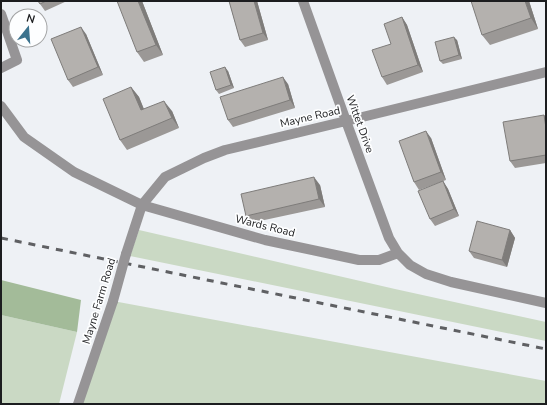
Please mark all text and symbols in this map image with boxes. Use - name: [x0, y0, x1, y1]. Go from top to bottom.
- north arrow: [8, 8, 48, 48]
- text: N: [25, 11, 37, 27]
- street label: Wittet Drive: [343, 93, 377, 155]
- street label: Mayne Road: [278, 103, 342, 131]
- street label: Wards Road: [233, 211, 297, 241]
- street label: Mayne Farm Road: [79, 256, 119, 346]

